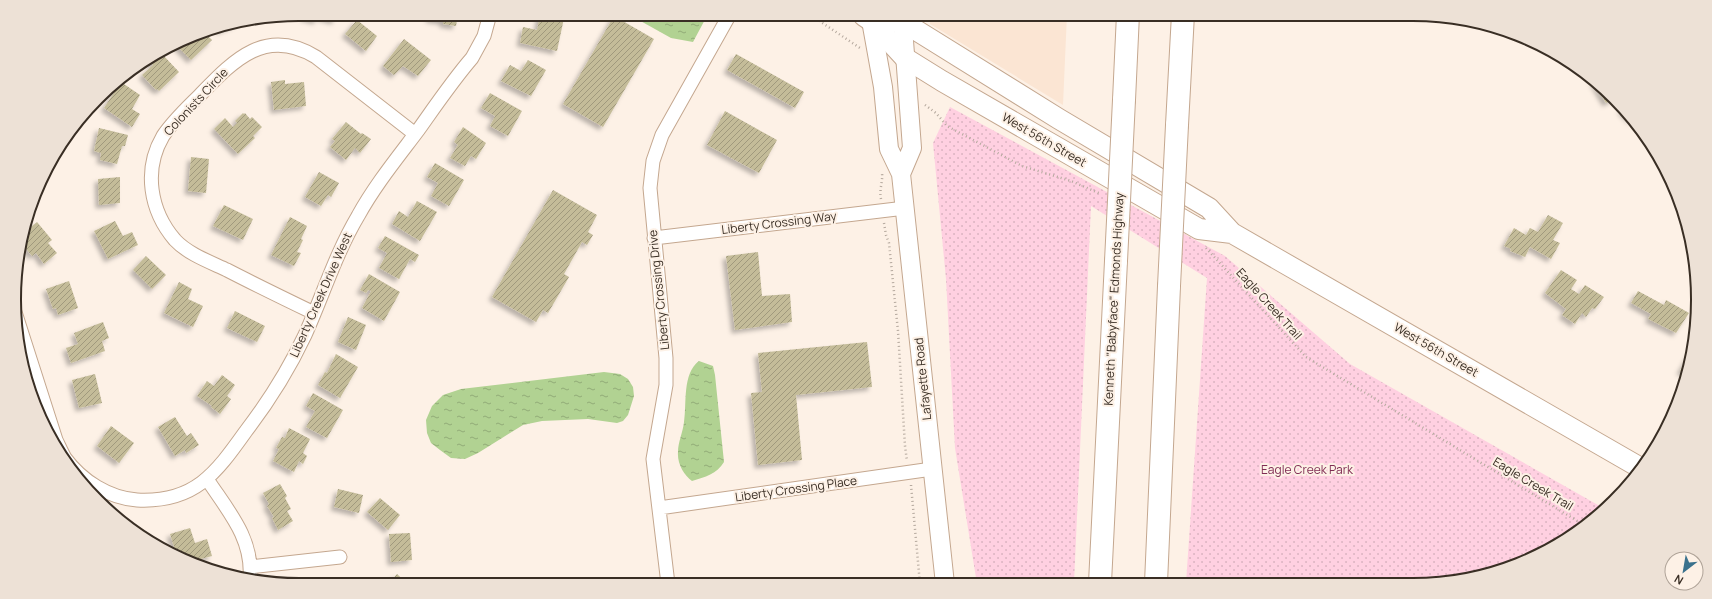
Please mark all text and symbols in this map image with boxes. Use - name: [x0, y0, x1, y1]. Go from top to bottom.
- street label: Colonists Circle: [160, 64, 232, 139]
- street label: West 56th Street: [999, 108, 1090, 171]
- street label: Kenneth "Babyface" Edmonds Highway: [1099, 191, 1128, 406]
- street label: Liberty Crossing Way: [720, 207, 838, 238]
- street label: Liberty Crossing Drive: [644, 229, 673, 351]
- street label: Liberty Creek Drive West: [285, 230, 356, 360]
- street label: Eagle Creek Trail: [1233, 264, 1306, 343]
- street label: West 56th Street: [1391, 318, 1482, 381]
- street label: Lafayette Road: [910, 337, 935, 421]
- street label: Eagle Creek Trail: [1490, 453, 1577, 514]
- park label: Eagle Creek Park: [1261, 461, 1354, 478]
- street label: Liberty Crossing Place: [734, 472, 858, 505]
- north arrow: [1664, 551, 1704, 591]
- text: N: [1671, 571, 1686, 588]

